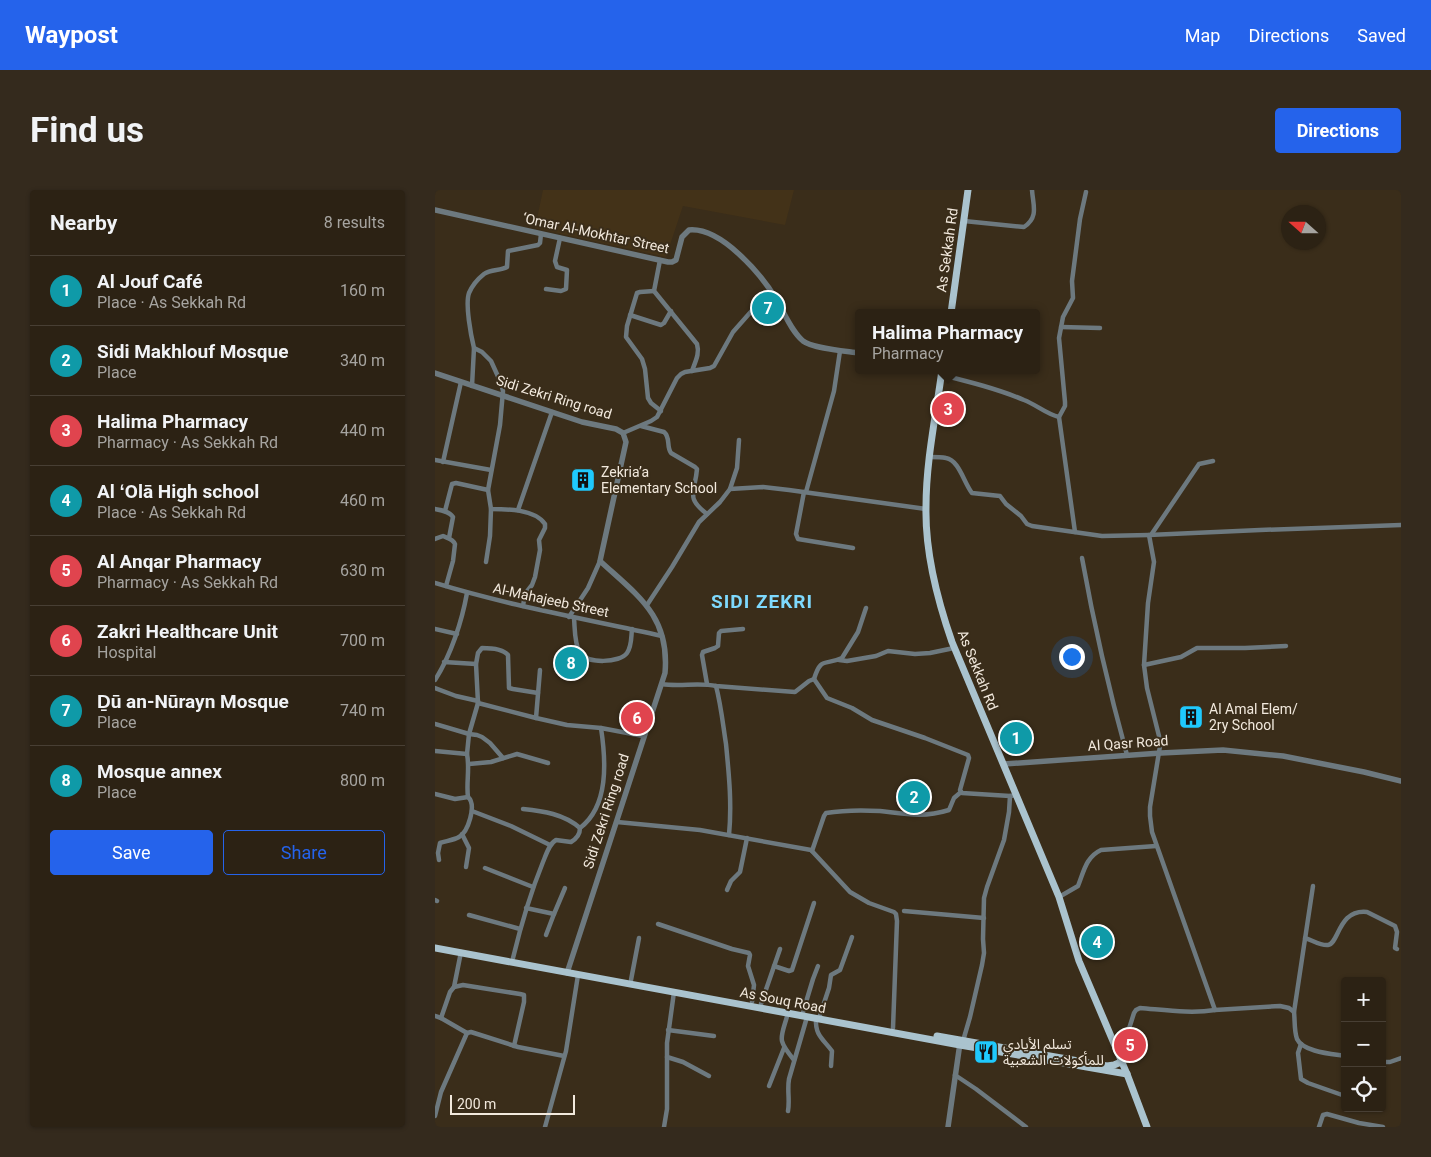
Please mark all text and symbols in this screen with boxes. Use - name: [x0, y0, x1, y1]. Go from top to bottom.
- text: Waypost: [25, 21, 118, 49]
- text: Map: [1185, 25, 1220, 46]
- text: Directions: [1248, 25, 1329, 46]
- text: Saved: [1357, 25, 1406, 46]
- button: Directions: [1275, 108, 1401, 153]
- text: Find us: [30, 110, 144, 151]
- north arrow: [1281, 205, 1326, 250]
- street label: As Sekkah Rd: [933, 207, 961, 293]
- street label: ‘Omar Al-Mokhtar Street: [521, 210, 671, 256]
- text: Nearby: [50, 211, 117, 235]
- text: 8 results: [324, 213, 385, 232]
- text: Al Jouf Café: [97, 270, 202, 293]
- text: 1: [61, 281, 71, 300]
- text: 160 m: [340, 281, 385, 300]
- pin: 7: [752, 289, 784, 327]
- text: Place · As Sekkah Rd: [97, 293, 246, 312]
- popup: [855, 309, 1040, 374]
- text: Halima Pharmacy: [872, 321, 1023, 344]
- text: Sidi Makhlouf Mosque: [97, 340, 288, 363]
- text: Pharmacy: [872, 344, 944, 363]
- text: 2: [61, 351, 71, 370]
- text: 340 m: [340, 351, 385, 370]
- text: Place: [97, 363, 137, 382]
- street label: Sidi Zekri Ring road: [494, 372, 614, 422]
- pin: 3: [932, 390, 964, 428]
- text: Halima Pharmacy: [97, 410, 248, 433]
- text: 3: [61, 421, 71, 440]
- text: 440 m: [340, 421, 385, 440]
- text: Pharmacy · As Sekkah Rd: [97, 433, 278, 452]
- place label: Zekria’a Elementary School: [601, 464, 717, 496]
- building icon: Zekria’a Elementary School: [570, 467, 596, 493]
- text: Al ʻOlā High school: [97, 480, 259, 503]
- text: 4: [61, 491, 71, 510]
- text: 460 m: [340, 491, 385, 510]
- text: Place · As Sekkah Rd: [97, 503, 246, 522]
- text: Al Anqar Pharmacy: [97, 550, 261, 573]
- text: 5: [61, 561, 71, 580]
- text: 630 m: [340, 561, 385, 580]
- text: Pharmacy · As Sekkah Rd: [97, 573, 278, 592]
- street label: Al-Mahajeeb Street: [492, 580, 611, 620]
- district label: SIDI ZEKRI: [711, 590, 813, 613]
- text: Zakri Healthcare Unit: [97, 620, 278, 643]
- street label: As Sekkah Rd: [955, 628, 1001, 712]
- text: 6: [61, 631, 71, 650]
- text: 700 m: [340, 631, 385, 650]
- text: Hospital: [97, 643, 157, 662]
- pin: 8: [555, 644, 587, 682]
- your location: [1059, 644, 1085, 670]
- text: Ḏū an-Nūrayn Mosque: [97, 690, 289, 713]
- pin: 6: [621, 699, 653, 737]
- text: 7: [61, 701, 71, 720]
- text: 740 m: [340, 701, 385, 720]
- place label: Al Amal Elem/ 2ry School: [1209, 701, 1298, 733]
- building icon: Al Amal Elem/ 2ry School: [1178, 704, 1204, 730]
- text: Place: [97, 713, 137, 732]
- pin: 1: [1000, 719, 1032, 757]
- street label: Al Qasr Road: [1087, 732, 1169, 754]
- street label: Sidi Zekri Ring road: [580, 751, 632, 871]
- text: Mosque annex: [97, 760, 222, 783]
- text: 8: [61, 771, 71, 790]
- text: 800 m: [340, 771, 385, 790]
- pin: 2: [898, 778, 930, 816]
- text: Place: [97, 783, 137, 802]
- button: Save: [50, 830, 213, 875]
- button: Share: [223, 830, 385, 875]
- pin: 4: [1081, 923, 1113, 961]
- map controls: [1341, 977, 1386, 1112]
- button: +: [1341, 977, 1386, 1022]
- street label: As Souq Road: [739, 984, 827, 1016]
- button: −: [1341, 1022, 1386, 1067]
- pin: 5: [1114, 1026, 1146, 1064]
- place label: تسلم الأيادي للمأكولات الشعبية: [1003, 1036, 1104, 1069]
- restaurant icon: تسلم الأيادي للمأكولات الشعبية: [973, 1039, 999, 1065]
- button: locate: [1341, 1067, 1386, 1112]
- scale bar: [450, 1092, 575, 1115]
- text: 200 m: [457, 1096, 496, 1112]

